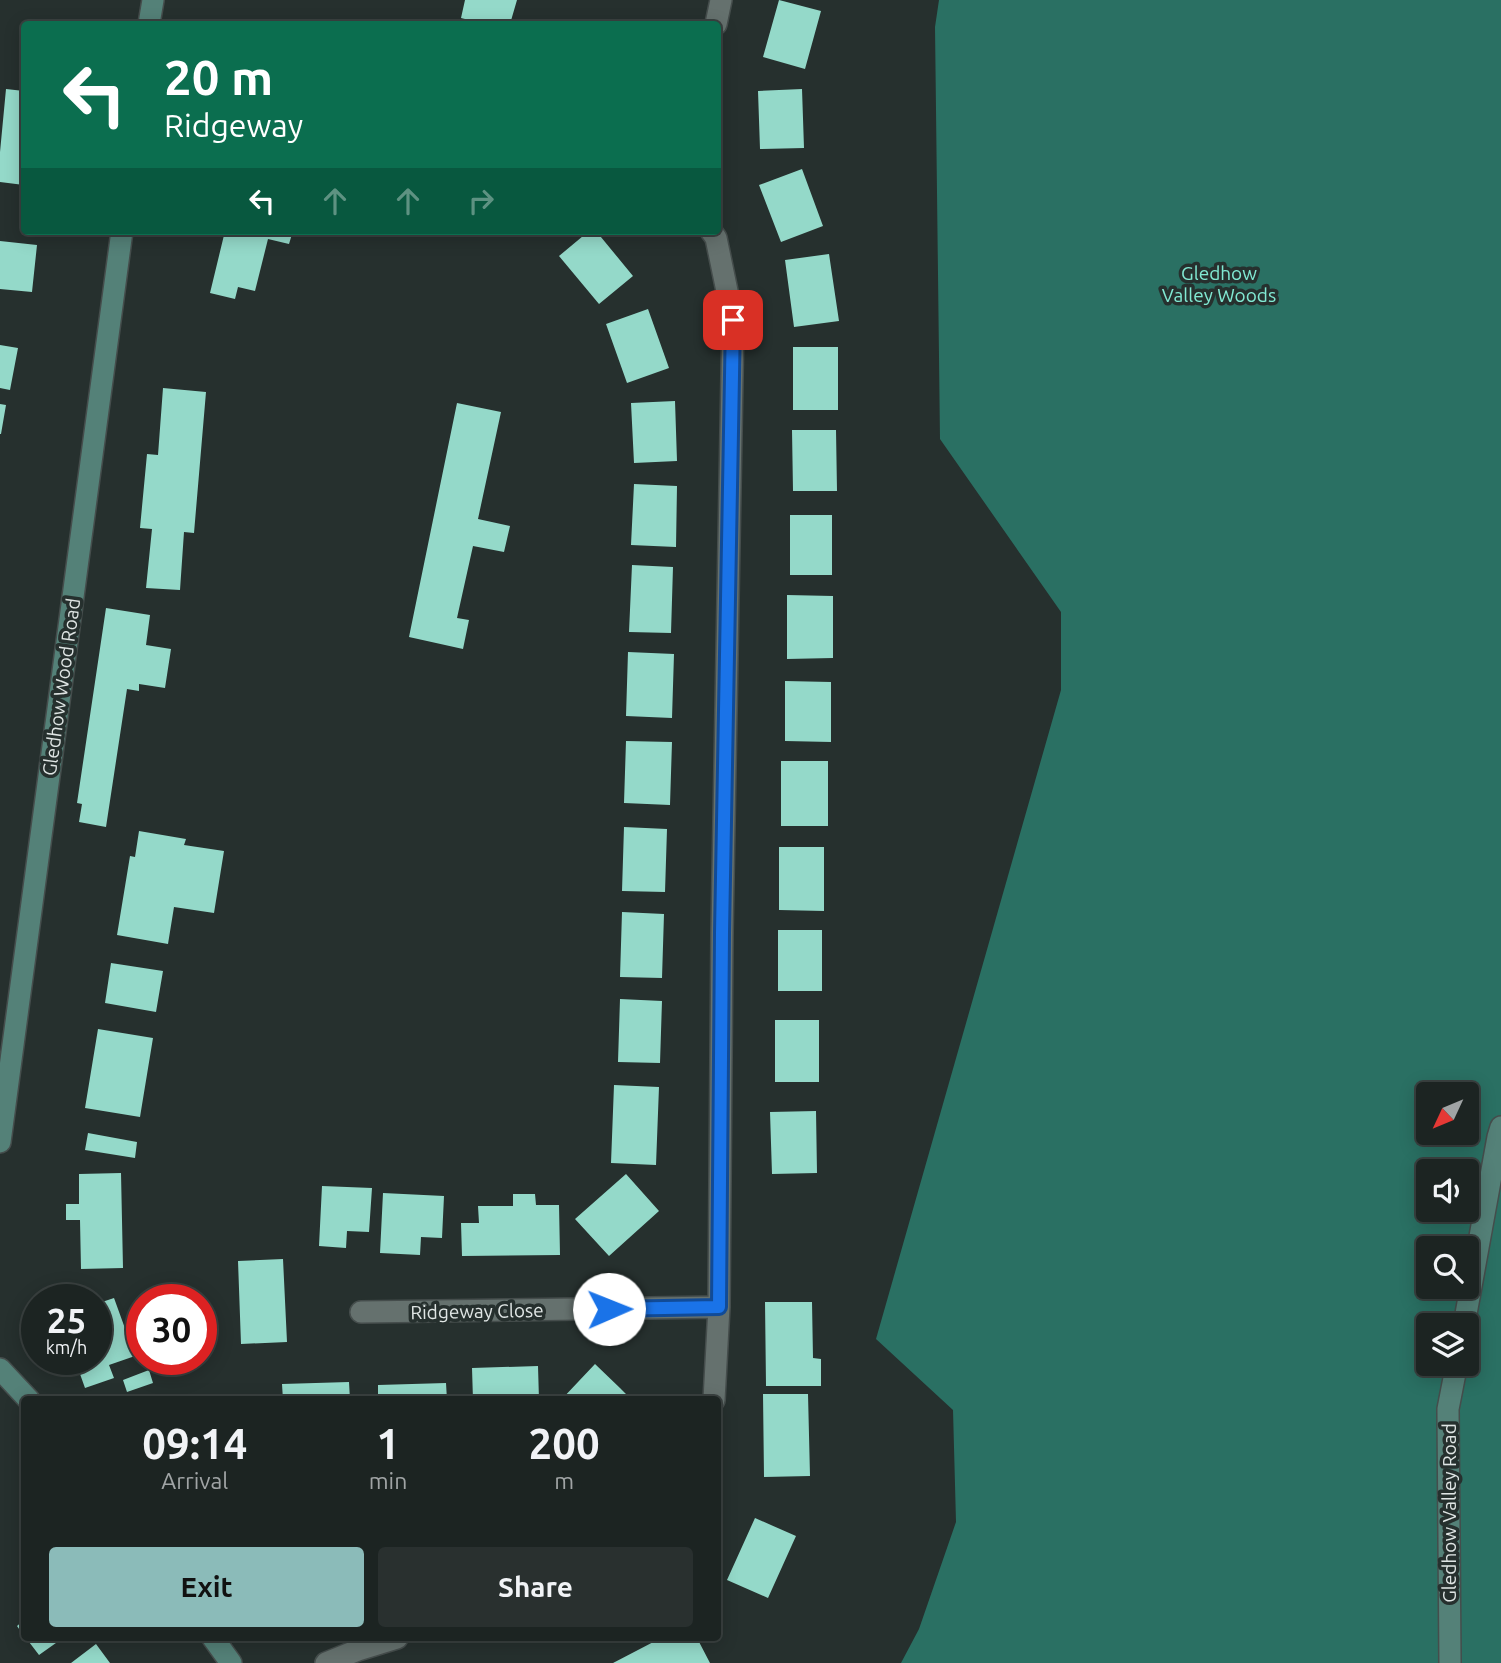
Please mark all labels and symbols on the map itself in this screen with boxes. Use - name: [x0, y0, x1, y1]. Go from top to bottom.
- park label: Gledhow Valley Woods: [1162, 262, 1276, 306]
- pin: [703, 290, 763, 350]
- street label: Gledhow Wood Road: [38, 597, 84, 777]
- north arrow: [1416, 1082, 1479, 1144]
- position arrow: [572, 1272, 646, 1346]
- speed limit sign: 30: [126, 1284, 217, 1375]
- street label: Ridgeway Close: [410, 1299, 544, 1323]
- street label: Gledhow Valley Road: [1438, 1423, 1460, 1603]

